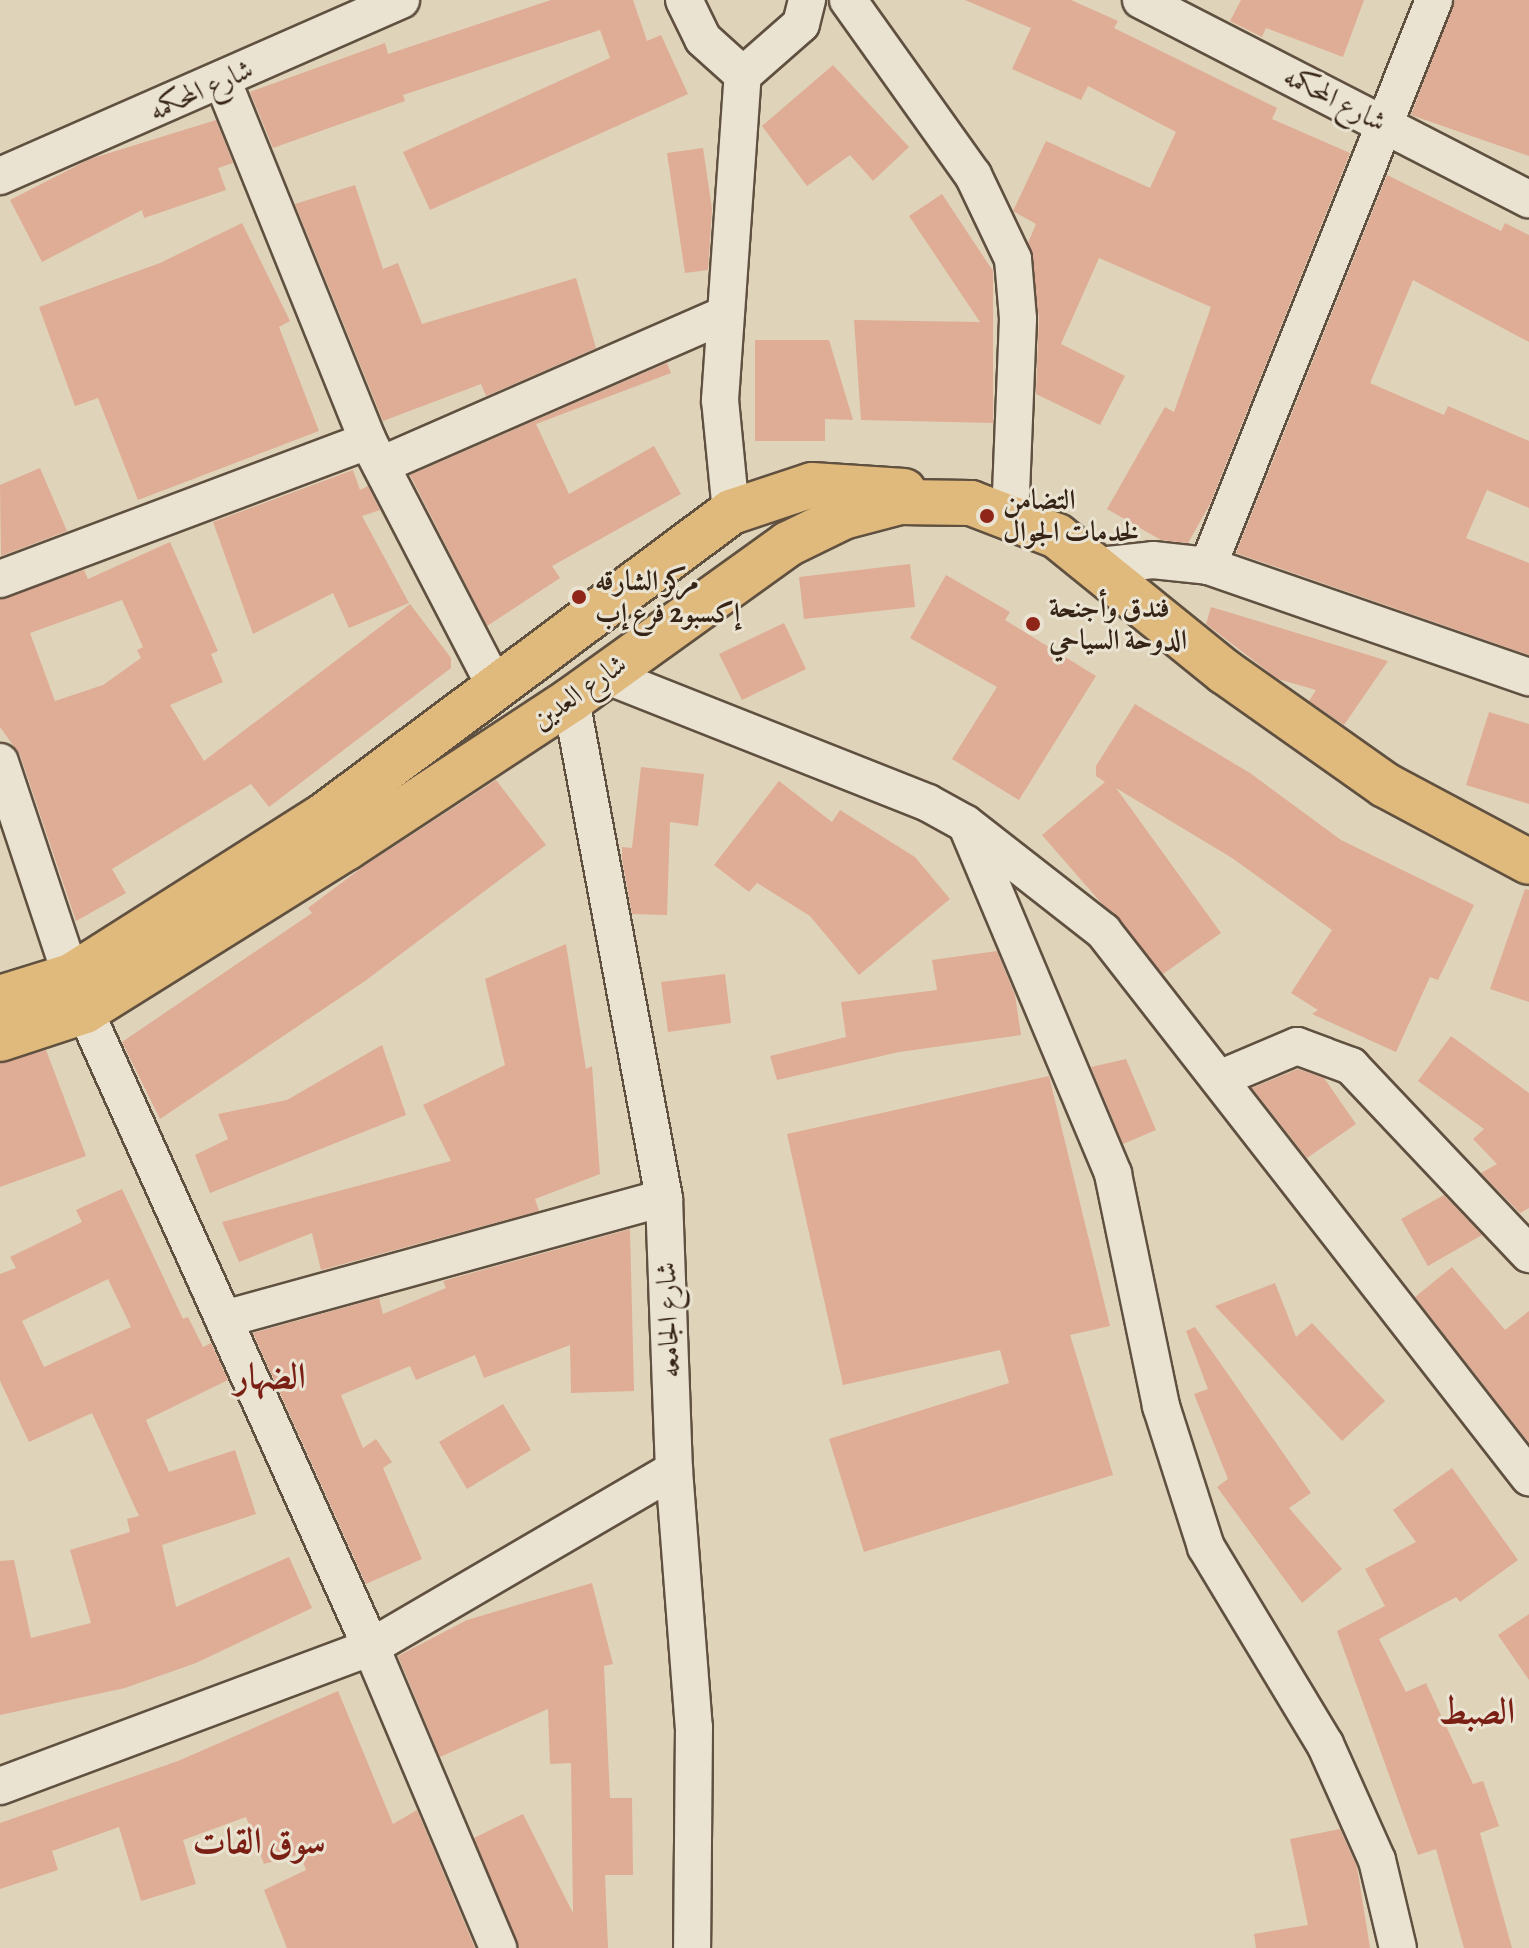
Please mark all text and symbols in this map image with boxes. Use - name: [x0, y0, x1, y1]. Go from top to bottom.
- street label: شارع المحكمه: [144, 52, 258, 128]
- street label: شارع المحكمه: [1278, 59, 1392, 139]
- place label: التضامن لخدمات الجوال: [1003, 483, 1138, 549]
- marker: التضامن لخدمات الجوال: [978, 507, 996, 525]
- place label: مركز الشارقه إكسبو2 فرع إب: [595, 564, 740, 630]
- marker: مركز الشارقه إكسبو2 فرع إب: [570, 588, 588, 606]
- place label: فندق وأجنحة الدوحة السياحي: [1049, 591, 1187, 657]
- marker: فندق وأجنحة الدوحة السياحي: [1024, 615, 1042, 633]
- street label: شارع العدين: [525, 647, 633, 737]
- street label: شارع الجامعه: [649, 1261, 687, 1379]
- district label: الضهار: [234, 1354, 306, 1398]
- district label: الصبط: [1439, 1689, 1515, 1733]
- district label: سوق القات: [192, 1819, 326, 1863]

